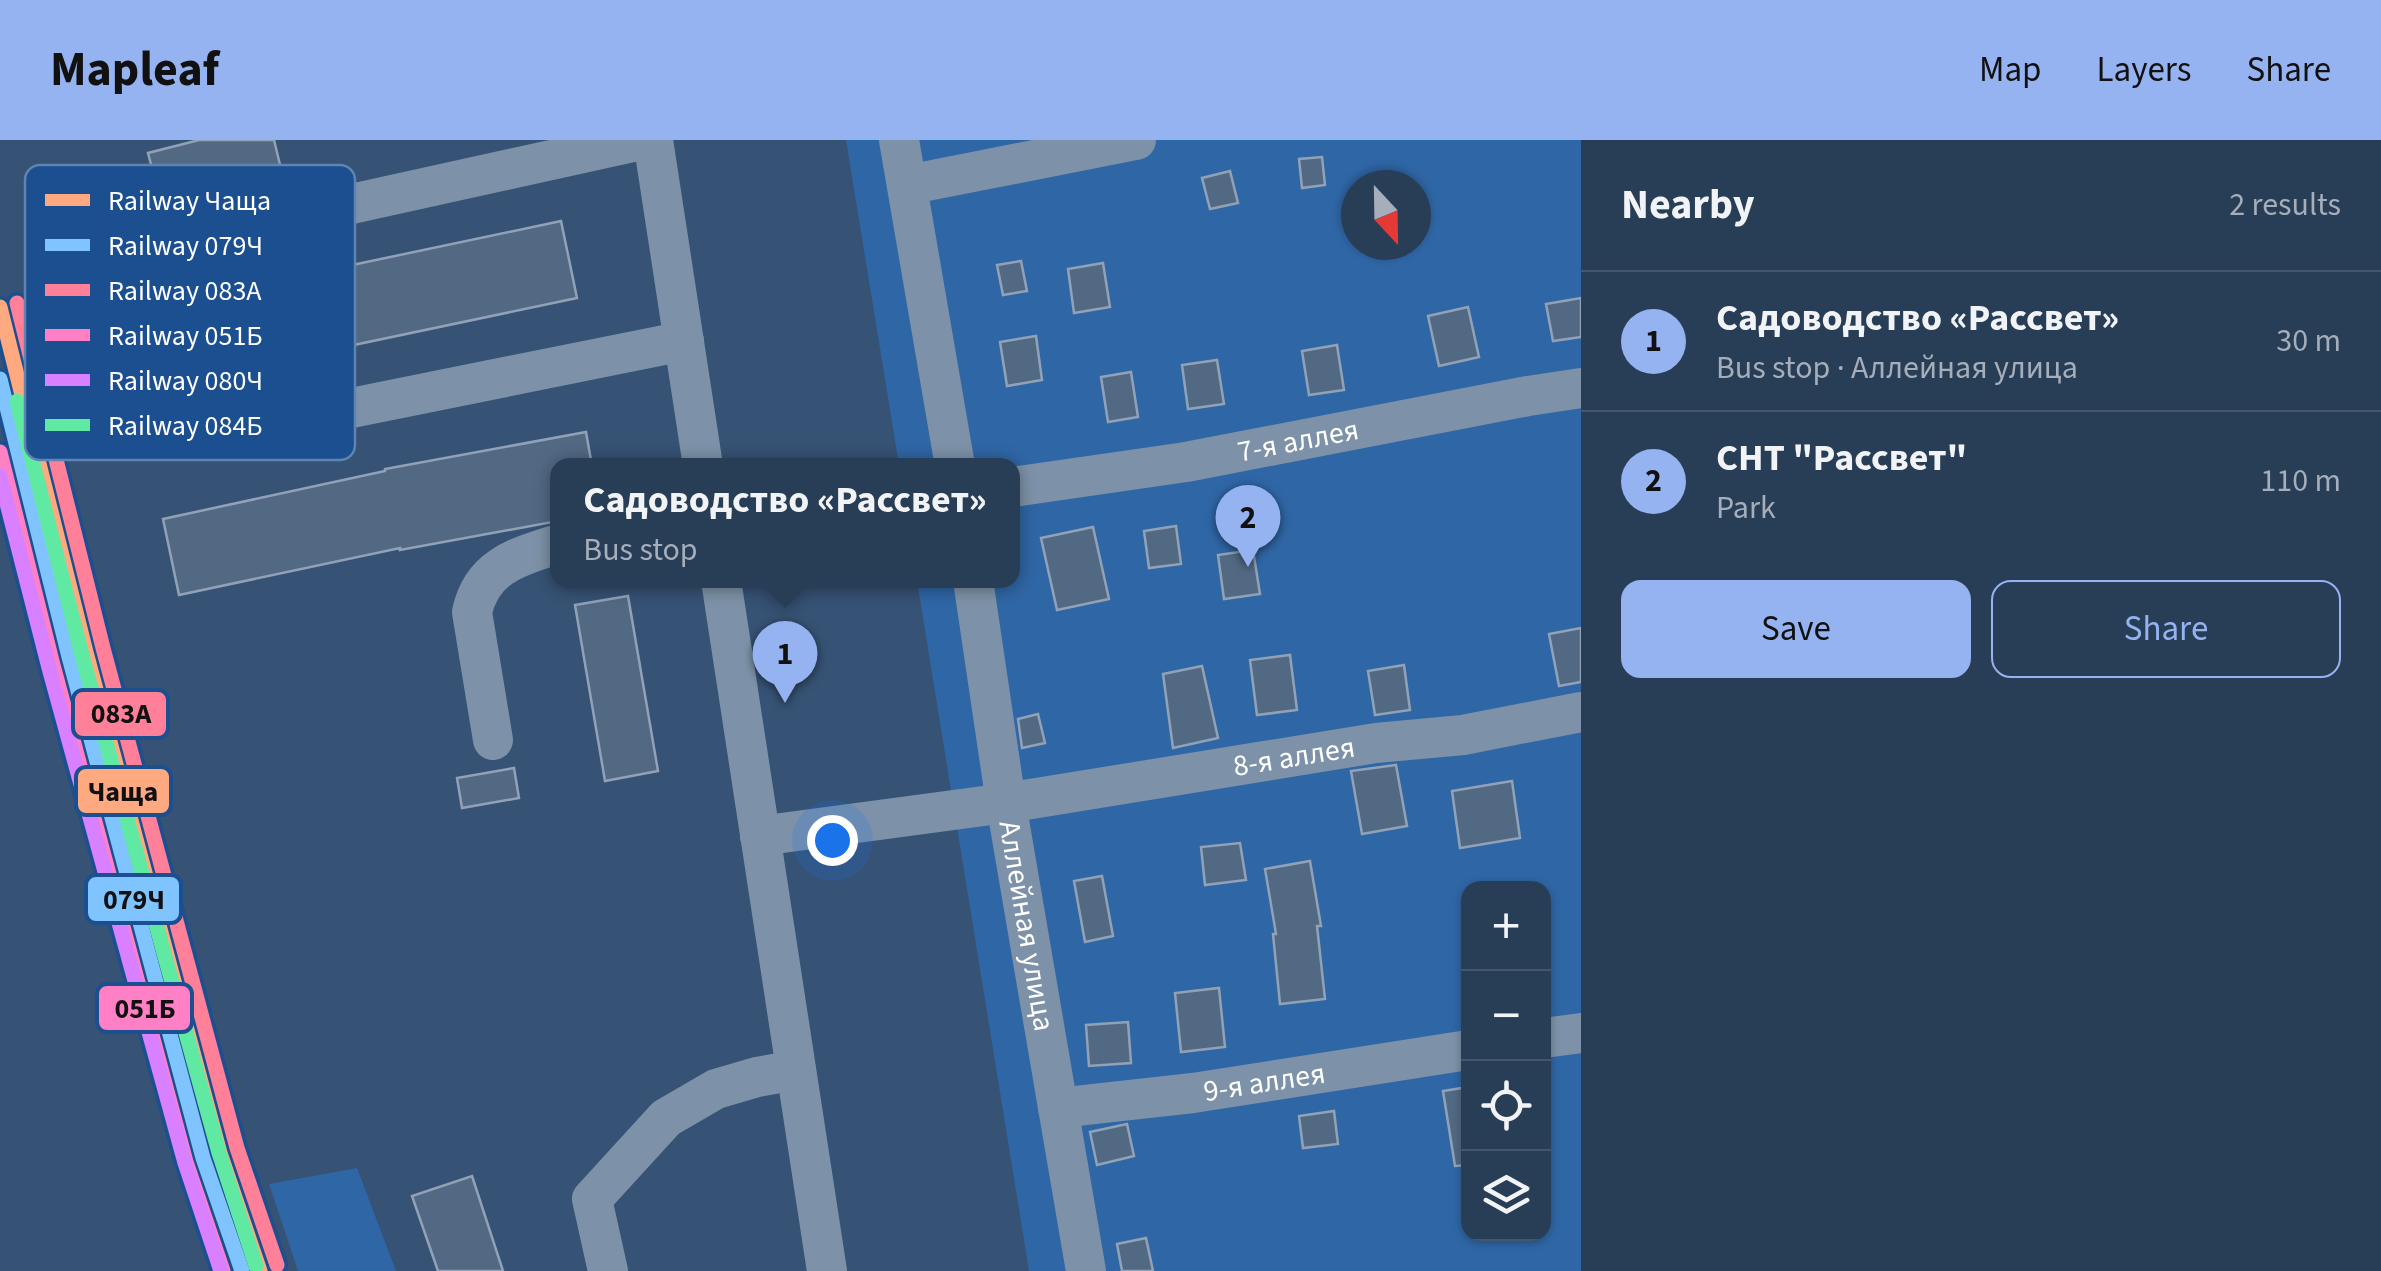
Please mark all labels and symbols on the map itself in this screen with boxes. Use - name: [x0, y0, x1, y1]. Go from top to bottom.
- legend: [25, 165, 355, 460]
- north arrow: [1341, 170, 1431, 260]
- text: Railway Чаща: [108, 181, 271, 221]
- text: Railway 079Ч: [108, 226, 263, 266]
- text: Railway 083А: [108, 271, 262, 311]
- text: Railway 051Б: [108, 316, 263, 356]
- text: Railway 080Ч: [108, 361, 263, 401]
- text: Railway 084Б: [108, 406, 263, 446]
- street label: 7-я аллея: [1234, 408, 1362, 473]
- pin: 2: [1216, 484, 1280, 567]
- pin: 1: [752, 620, 818, 703]
- line badge: 083А: [73, 690, 168, 738]
- text: 083А: [91, 694, 152, 734]
- street label: 8-я аллея: [1230, 725, 1358, 787]
- line badge: Чаща: [76, 767, 171, 815]
- text: Чаща: [88, 772, 158, 812]
- your location: [807, 815, 858, 866]
- street label: Аллейная улица: [988, 817, 1066, 1034]
- line badge: 079Ч: [86, 875, 181, 923]
- text: 079Ч: [103, 880, 165, 920]
- line badge: 051Б: [97, 984, 192, 1032]
- text: 051Б: [114, 989, 176, 1029]
- street label: 9-я аллея: [1200, 1051, 1328, 1113]

